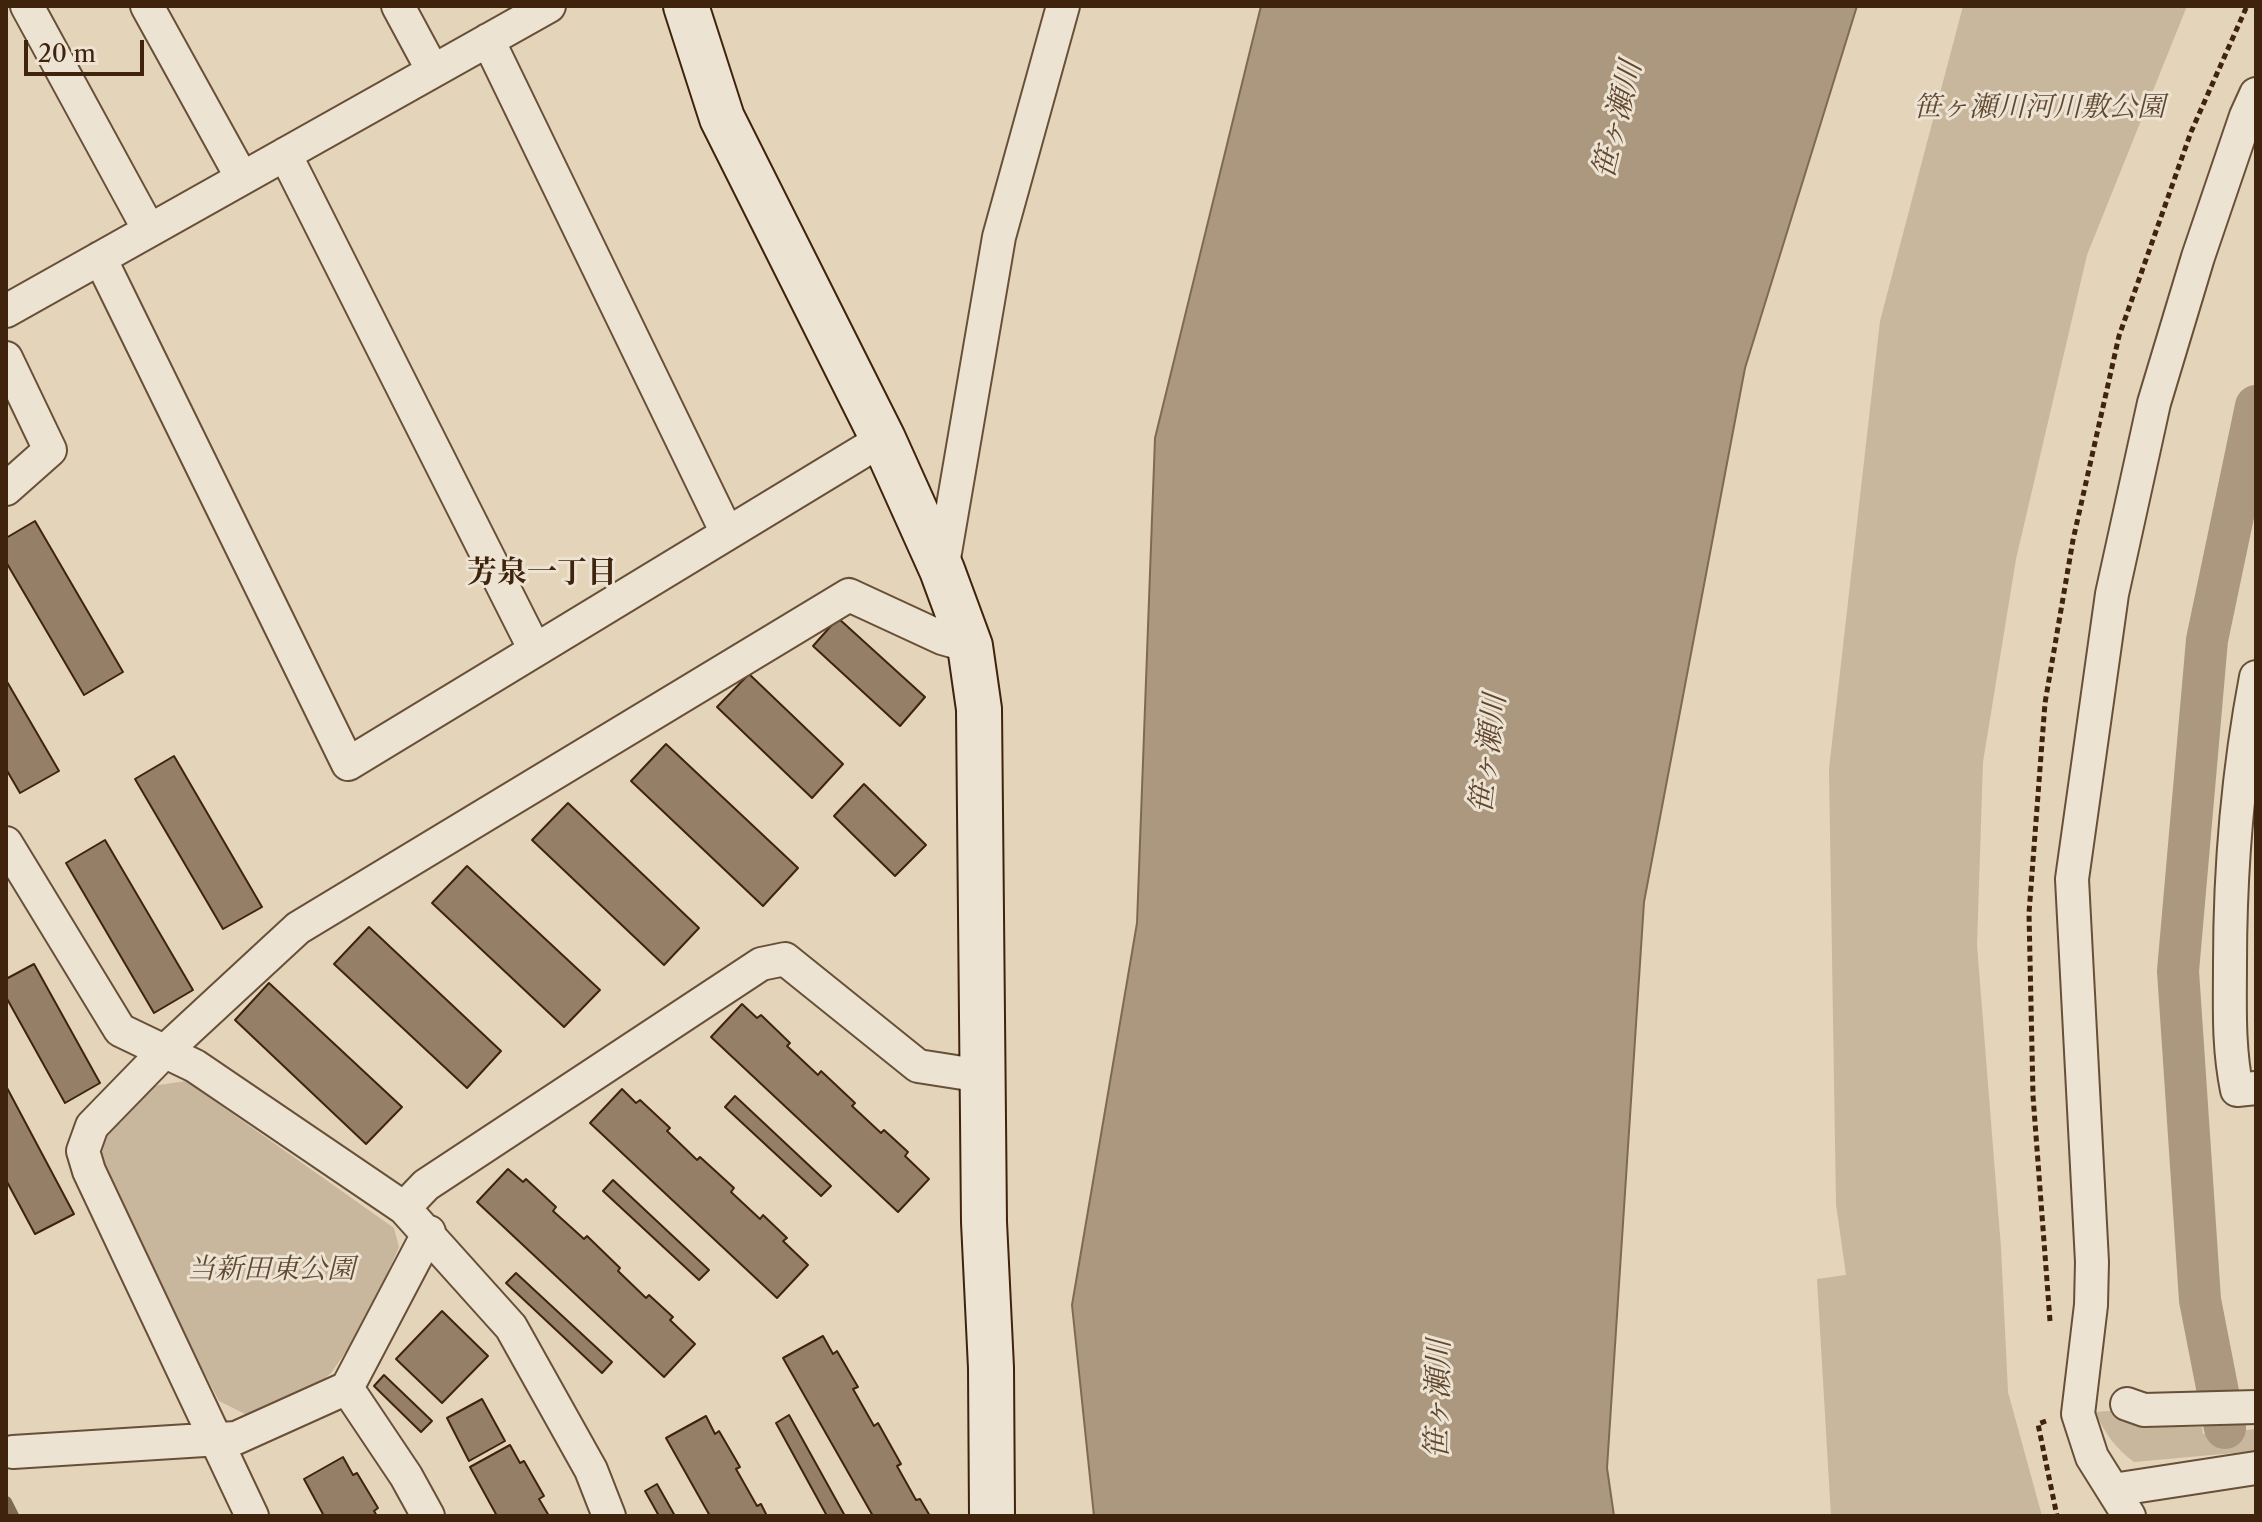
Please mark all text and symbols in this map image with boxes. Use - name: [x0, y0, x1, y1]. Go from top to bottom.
- scale bar: [28, 24, 148, 74]
- text: 20 m: [38, 39, 96, 68]
- water label: 笹ヶ瀬川: [1586, 57, 1650, 183]
- park label: 笹ヶ瀬川河川敷公園: [1913, 91, 2165, 125]
- district label: 芳泉一丁目: [467, 555, 617, 591]
- water label: 笹ヶ瀬川: [1464, 692, 1514, 816]
- park label: 当新田東公園: [187, 1253, 355, 1287]
- water label: 笹ヶ瀬川: [1420, 1339, 1458, 1459]

